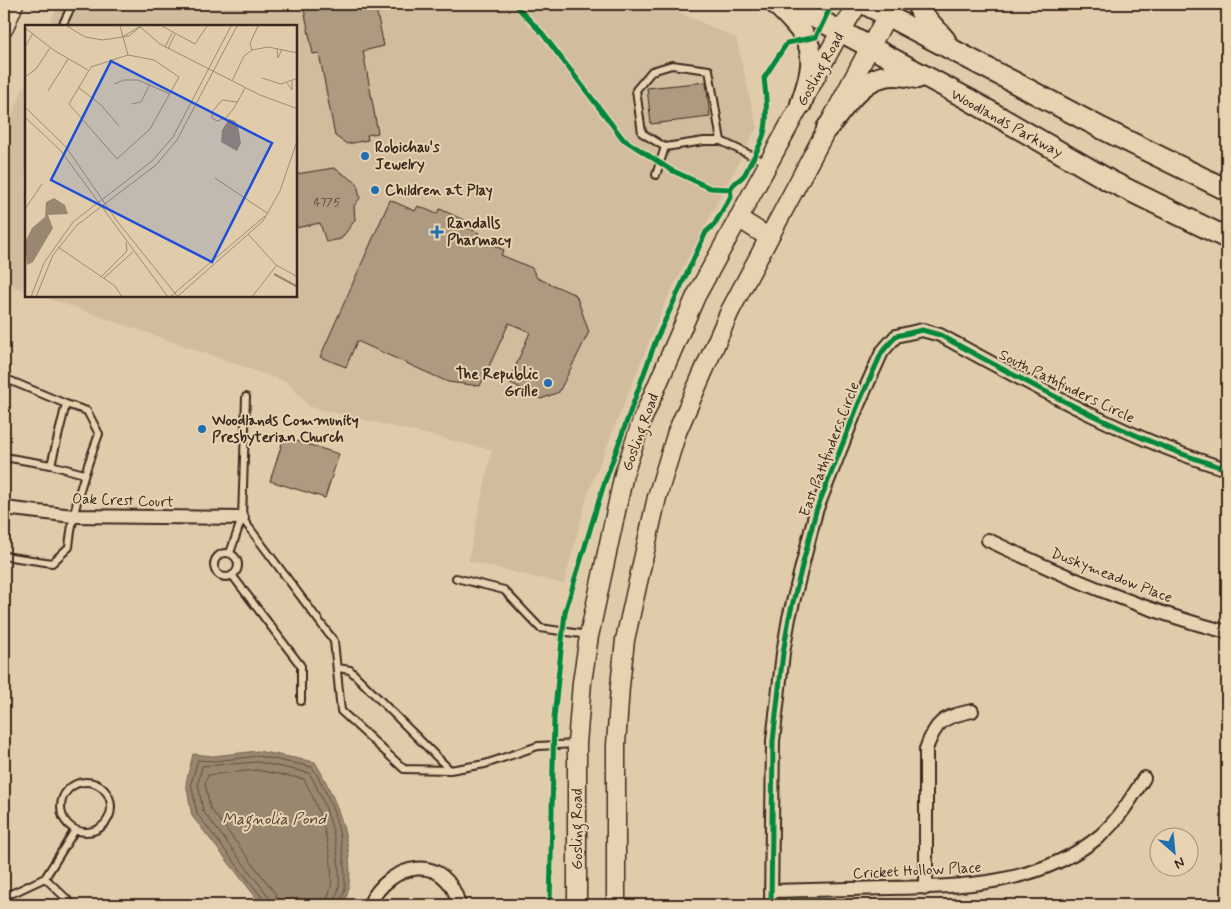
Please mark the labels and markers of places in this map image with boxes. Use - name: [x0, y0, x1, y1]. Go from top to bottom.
- place label: Robichau's Jewelry: [375, 138, 440, 175]
- marker: Robichau's Jewelry: [359, 150, 371, 162]
- place label: Children at Play: [385, 181, 493, 201]
- marker: Children at Play: [369, 184, 381, 196]
- place label: Randalls Pharmacy: [447, 214, 511, 251]
- marker: Randalls Pharmacy: [431, 226, 443, 238]
- place label: The Republic Grille: [456, 365, 538, 402]
- marker: The Republic Grille: [542, 377, 554, 389]
- place label: Woodlands Community Presbyterian Church: [211, 411, 359, 448]
- marker: Woodlands Community Presbyterian Church: [196, 423, 208, 435]

